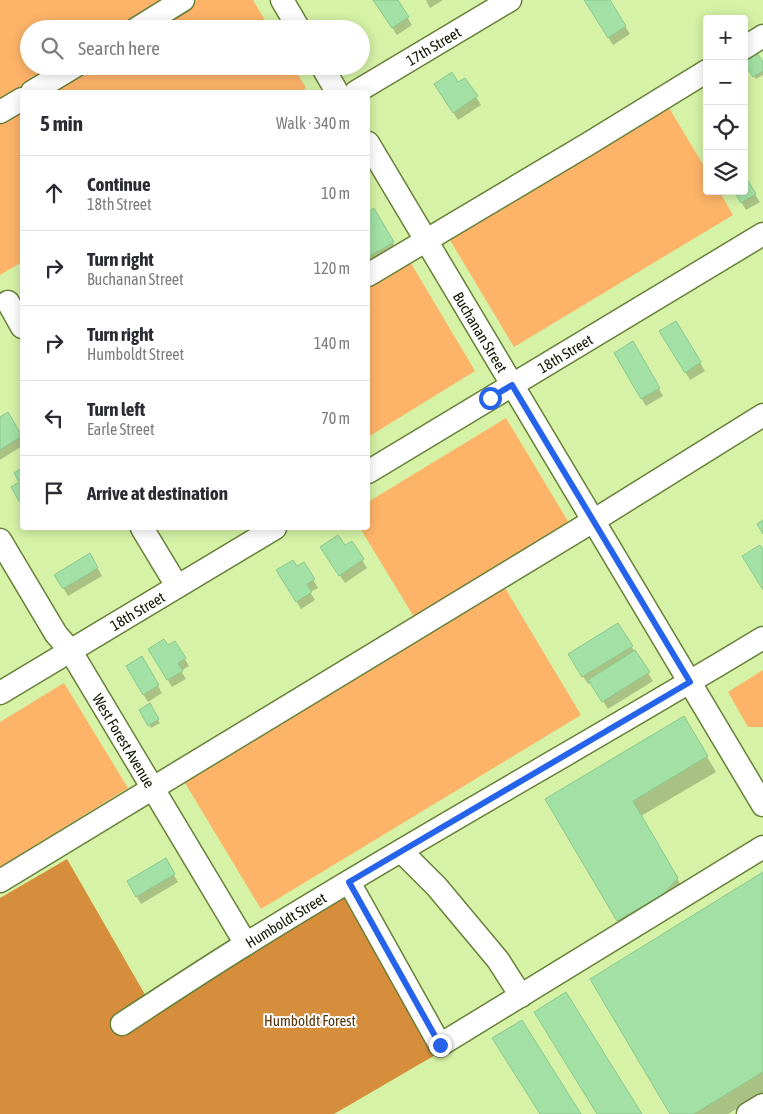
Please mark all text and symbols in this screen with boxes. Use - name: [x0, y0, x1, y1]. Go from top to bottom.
- map controls: [703, 15, 748, 195]
- button: +: [703, 15, 748, 60]
- search box: [20, 20, 370, 75]
- street label: 17th Street: [403, 23, 464, 69]
- icon: search: [38, 34, 66, 62]
- text: Search here: [78, 37, 160, 59]
- button: −: [703, 60, 748, 105]
- button: locate: [703, 105, 748, 150]
- text: 5 min: [40, 111, 83, 135]
- text: Walk · 340 m: [276, 114, 350, 132]
- button: layers: [703, 150, 748, 195]
- text: Continue: [87, 173, 151, 195]
- icon: ahead: [40, 179, 68, 207]
- text: 10 m: [321, 184, 350, 202]
- text: 18th Street: [87, 195, 152, 213]
- text: Turn right: [87, 248, 154, 270]
- icon: right: [40, 254, 68, 282]
- text: 120 m: [314, 259, 350, 277]
- text: Buchanan Street: [87, 270, 184, 288]
- street label: Buchanan Street: [450, 289, 511, 375]
- text: Turn right: [87, 323, 154, 345]
- icon: right: [40, 329, 68, 357]
- street label: 18th Street: [535, 330, 595, 376]
- text: 140 m: [314, 334, 350, 352]
- text: Humboldt Street: [87, 345, 184, 363]
- route start: [479, 387, 502, 410]
- text: Turn left: [87, 398, 145, 420]
- icon: left: [40, 404, 68, 432]
- text: 70 m: [321, 409, 350, 427]
- text: Earle Street: [87, 420, 155, 438]
- icon: arrive: [40, 479, 68, 507]
- text: Arrive at destination: [87, 482, 228, 504]
- street label: 18th Street: [107, 588, 168, 634]
- street label: West Forest Avenue: [90, 690, 159, 790]
- street label: Humboldt Street: [242, 889, 329, 951]
- park label: Humboldt Forest: [264, 1012, 356, 1029]
- route end: [429, 1034, 452, 1057]

